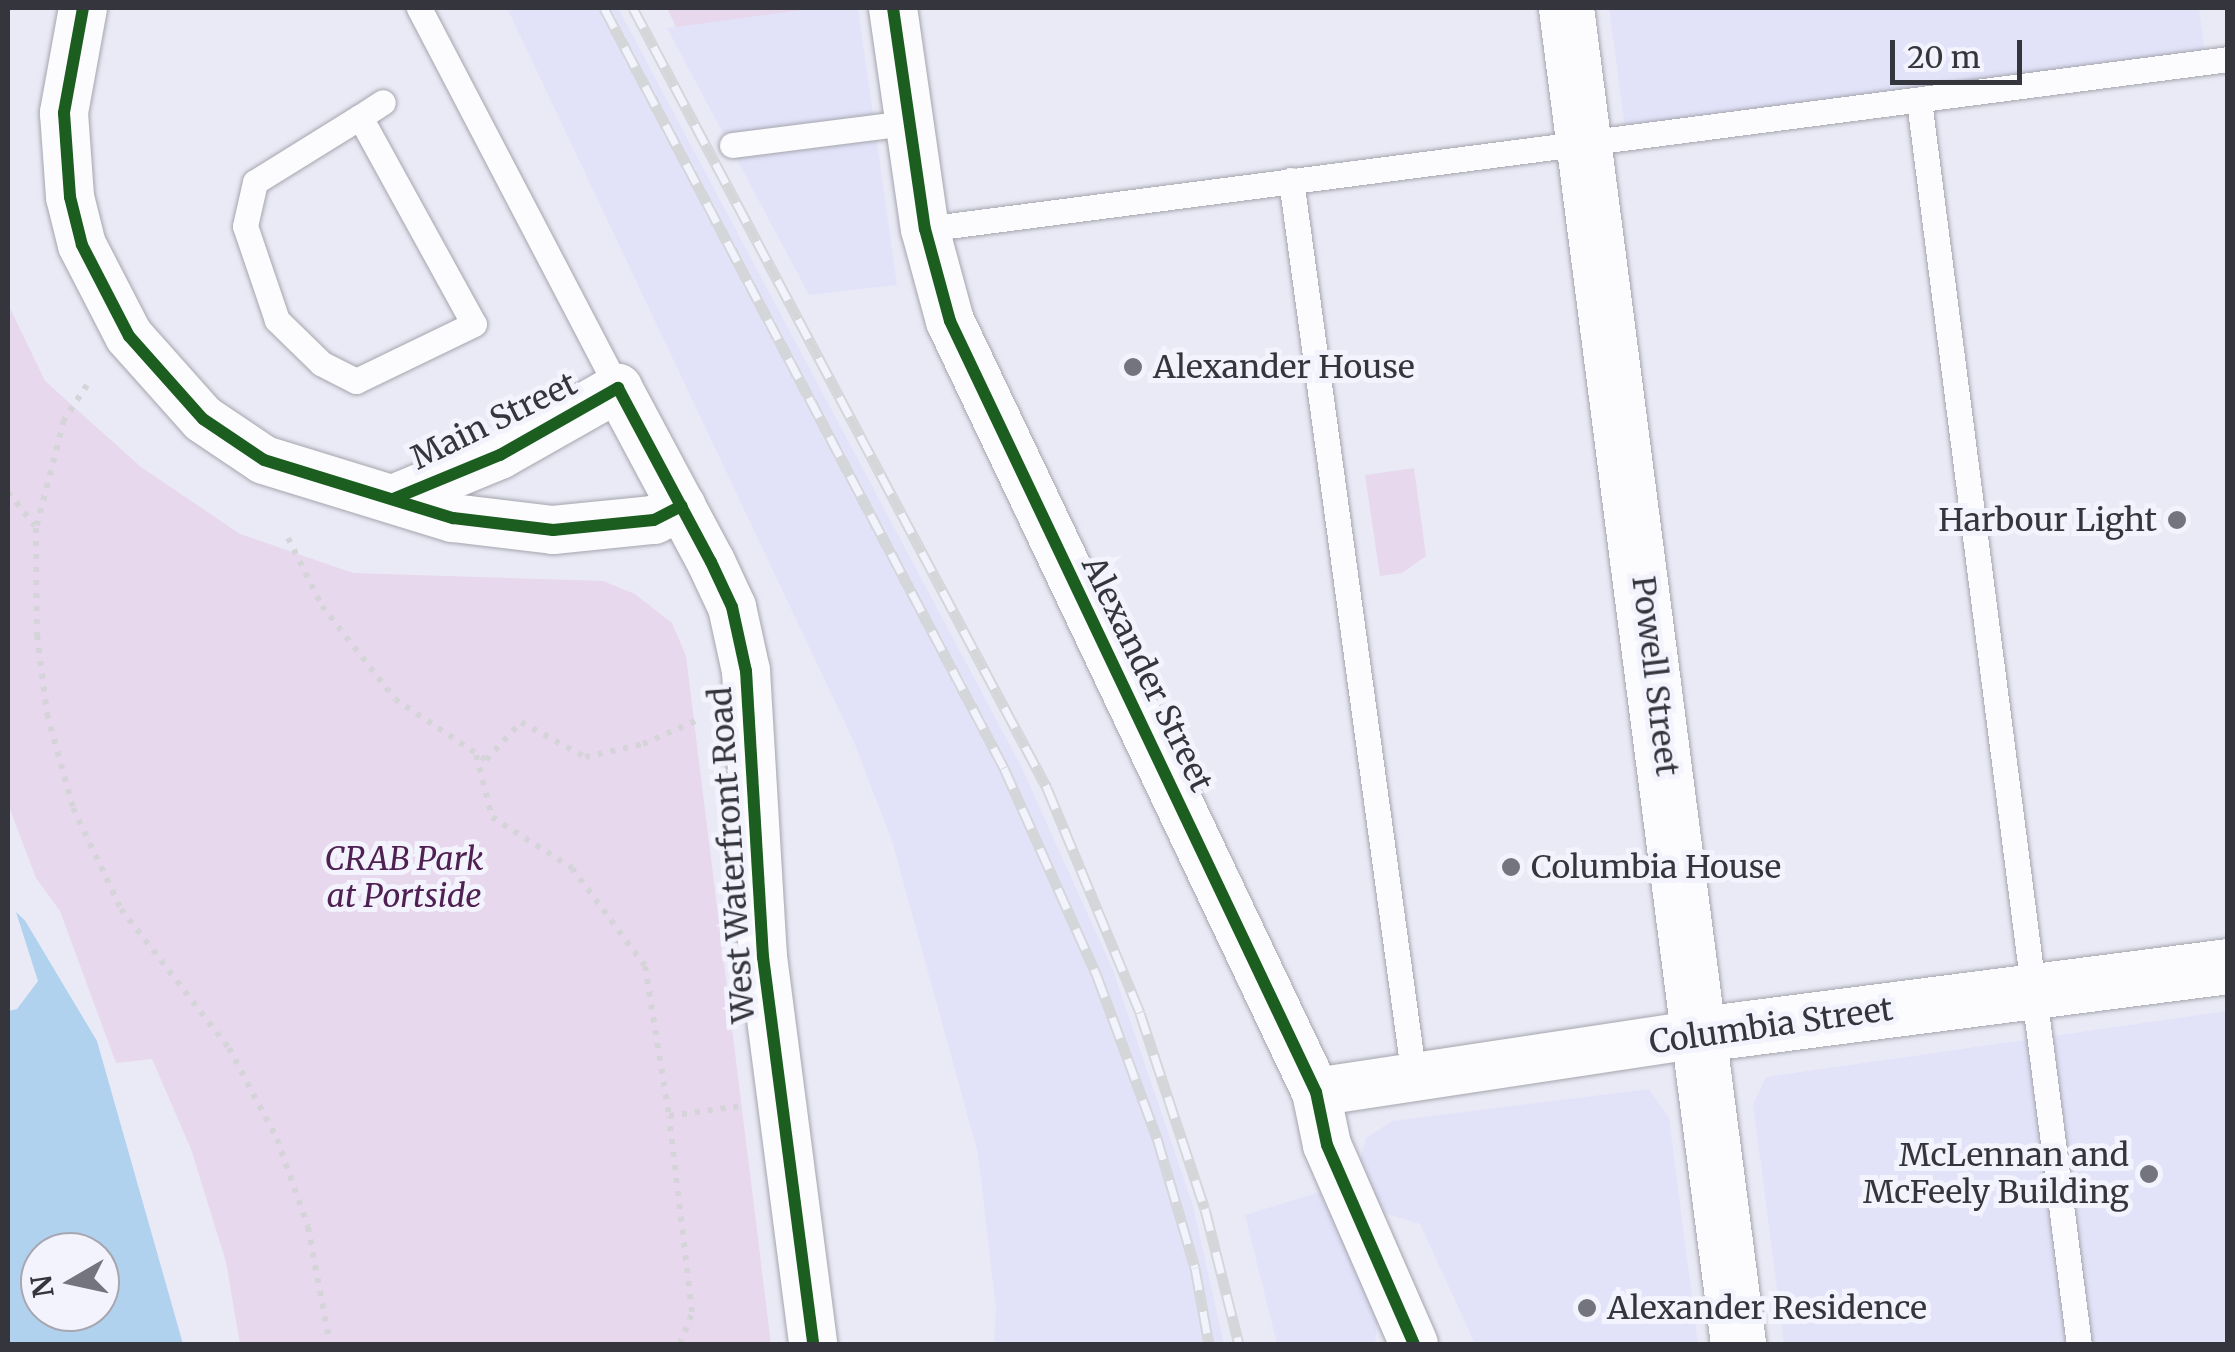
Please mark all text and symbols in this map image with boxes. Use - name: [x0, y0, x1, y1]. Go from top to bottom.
- scale bar: [1895, 20, 2028, 82]
- text: 20 m: [1907, 38, 1980, 76]
- place label: Alexander House: [1153, 348, 1415, 386]
- marker: Alexander House: [1122, 356, 1144, 378]
- street label: Main Street: [405, 364, 583, 478]
- place label: Harbour Light: [1938, 501, 2157, 539]
- marker: Harbour Light: [2166, 509, 2188, 531]
- street label: Alexander Street: [1073, 550, 1221, 798]
- street label: Powell Street: [1624, 574, 1686, 778]
- street label: West Waterfront Road: [701, 686, 763, 1024]
- park label: CRAB Park at Portside: [324, 841, 484, 916]
- place label: Columbia House: [1531, 848, 1781, 886]
- marker: Columbia House: [1500, 856, 1522, 878]
- street label: Columbia Street: [1647, 990, 1895, 1062]
- place label: McLennan and McFeely Building: [1863, 1137, 2129, 1212]
- marker: McLennan and McFeely Building: [2138, 1163, 2160, 1185]
- north arrow: [20, 1232, 120, 1332]
- text: N: [23, 1273, 62, 1300]
- place label: Alexander Residence: [1607, 1289, 1927, 1327]
- marker: Alexander Residence: [1576, 1297, 1598, 1319]

